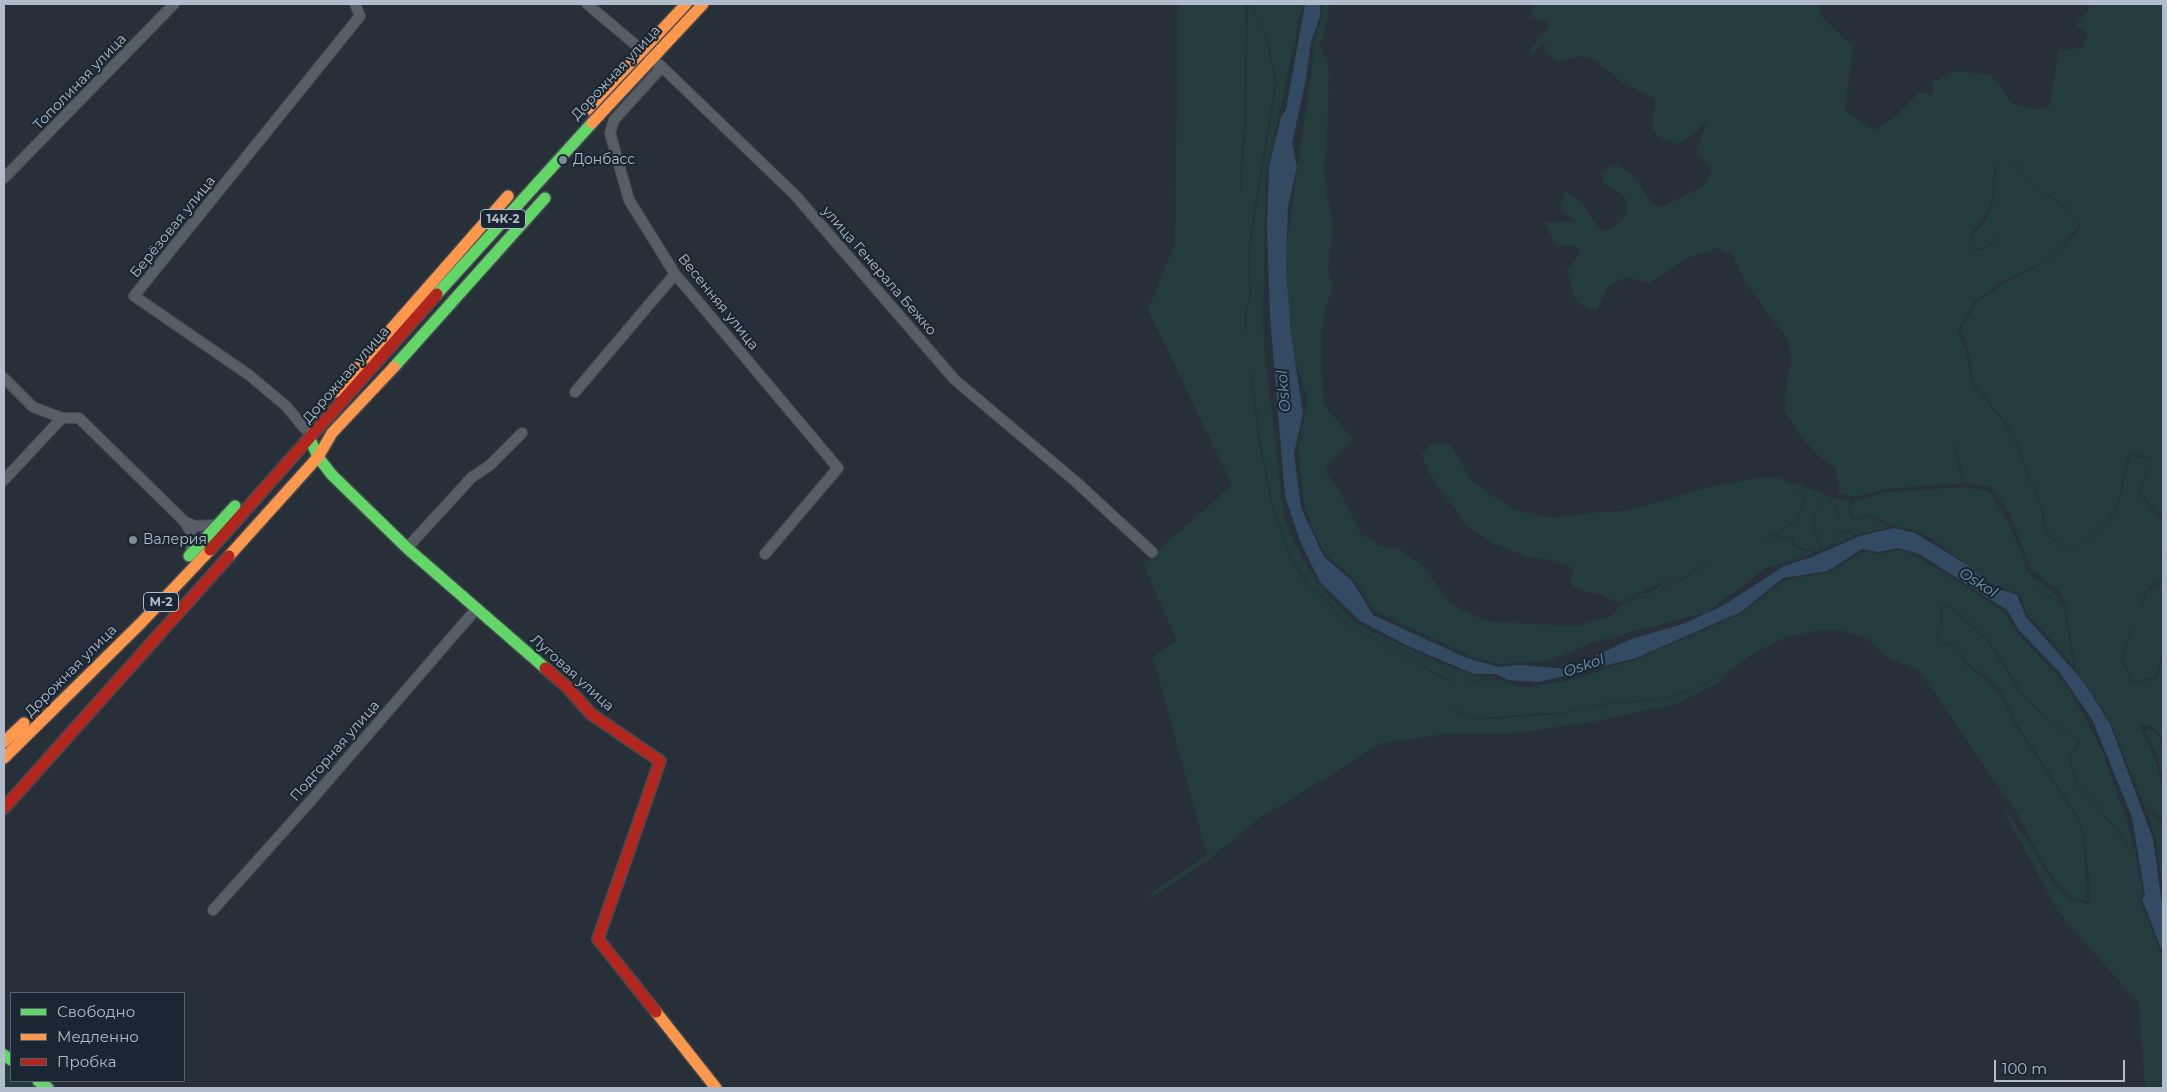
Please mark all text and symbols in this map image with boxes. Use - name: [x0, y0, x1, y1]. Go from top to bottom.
- street label: Дорожная улица: [568, 22, 664, 124]
- street label: Тополиная улица: [30, 31, 130, 133]
- place label: Донбасс: [573, 152, 635, 168]
- marker: Донбасс: [557, 154, 569, 166]
- street label: Берёзовая улица: [127, 173, 219, 281]
- street label: улица Генерала Бежко: [818, 203, 940, 339]
- road number: 14К-2: [480, 210, 526, 228]
- street label: Весенняя улица: [674, 251, 762, 353]
- street label: Дорожная улица: [299, 323, 393, 427]
- water label: Oskol: [1273, 369, 1295, 413]
- place label: Валерия: [143, 532, 207, 548]
- marker: Валерия: [127, 534, 139, 546]
- water label: Oskol: [1955, 564, 2001, 602]
- road number: М-2: [144, 592, 178, 612]
- street label: Дорожная улица: [22, 622, 120, 720]
- street label: Луговая улица: [527, 631, 617, 715]
- water label: Oskol: [1561, 651, 1607, 681]
- street label: Подгорная улица: [287, 697, 383, 805]
- legend: [10, 992, 185, 1082]
- text: Свободно: [57, 1002, 135, 1021]
- text: Медленно: [57, 1027, 139, 1046]
- scale bar: [1997, 1050, 2128, 1082]
- text: Пробка: [57, 1052, 116, 1071]
- text: 100 m: [2002, 1059, 2047, 1078]

